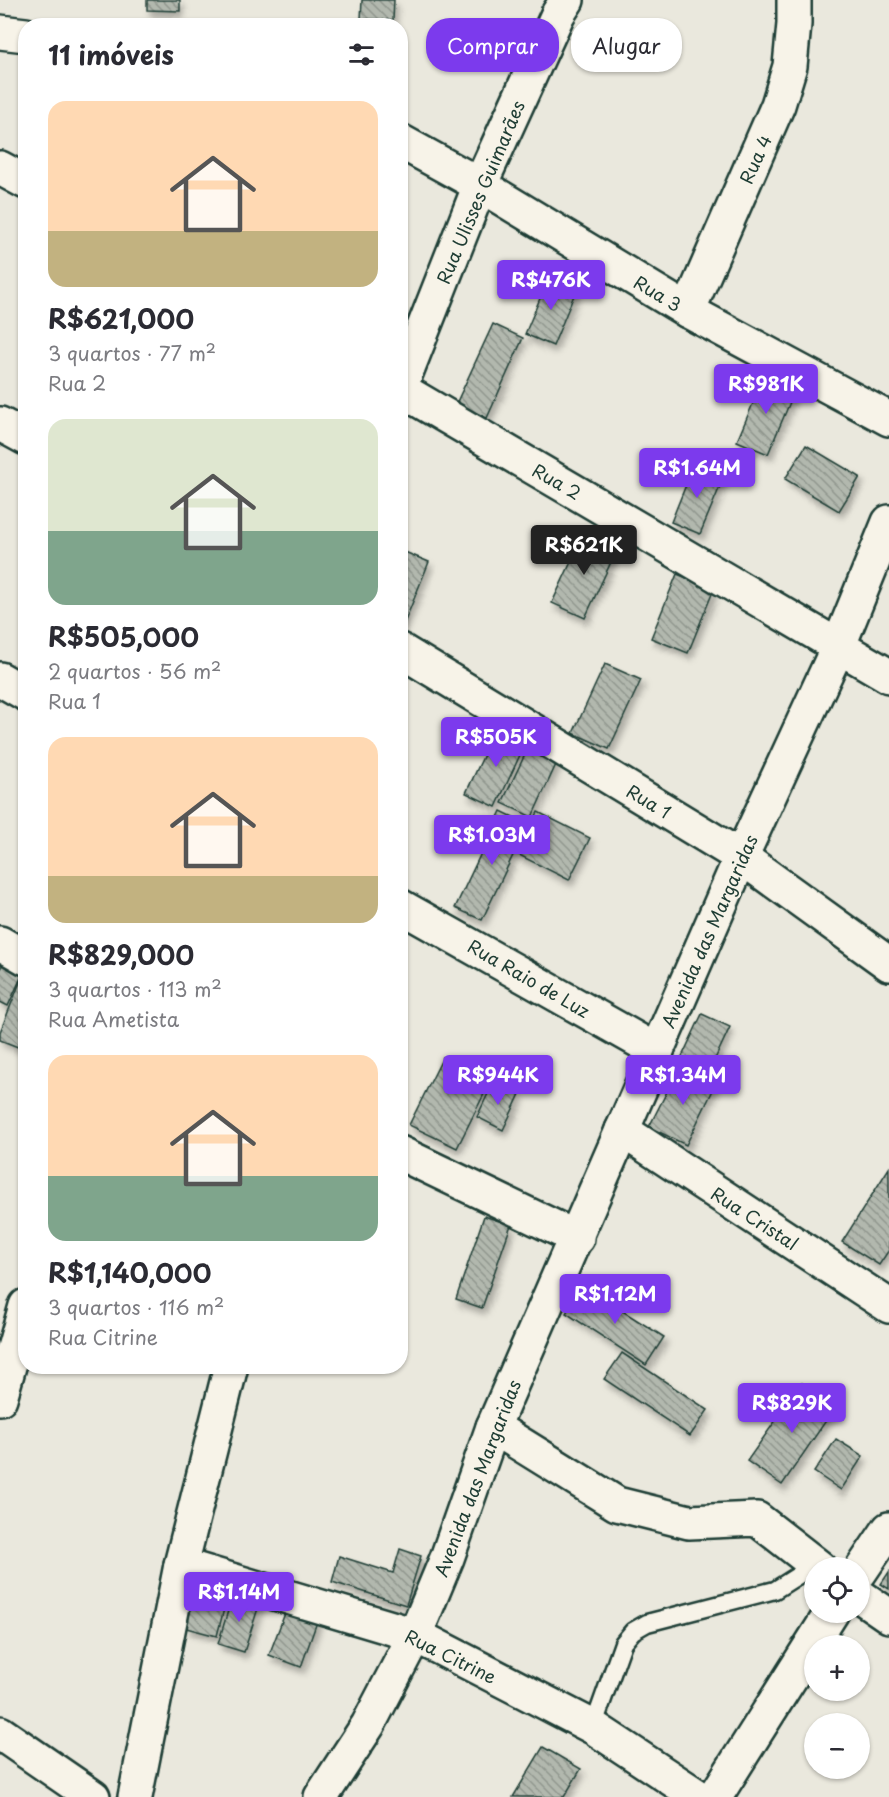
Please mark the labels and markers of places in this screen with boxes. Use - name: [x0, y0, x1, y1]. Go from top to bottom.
- pin: R$476K: [502, 260, 600, 311]
- pin: R$981K: [717, 364, 815, 415]
- pin: R$1.64M: [642, 448, 752, 499]
- pin: R$621K: [535, 525, 633, 576]
- pin: R$505K: [447, 717, 545, 768]
- pin: R$1.03M: [437, 815, 547, 866]
- pin: R$944K: [449, 1055, 547, 1106]
- pin: R$1.34M: [628, 1055, 738, 1106]
- pin: R$1.12M: [560, 1274, 670, 1325]
- pin: R$829K: [743, 1383, 841, 1434]
- pin: R$1.14M: [184, 1572, 294, 1623]

